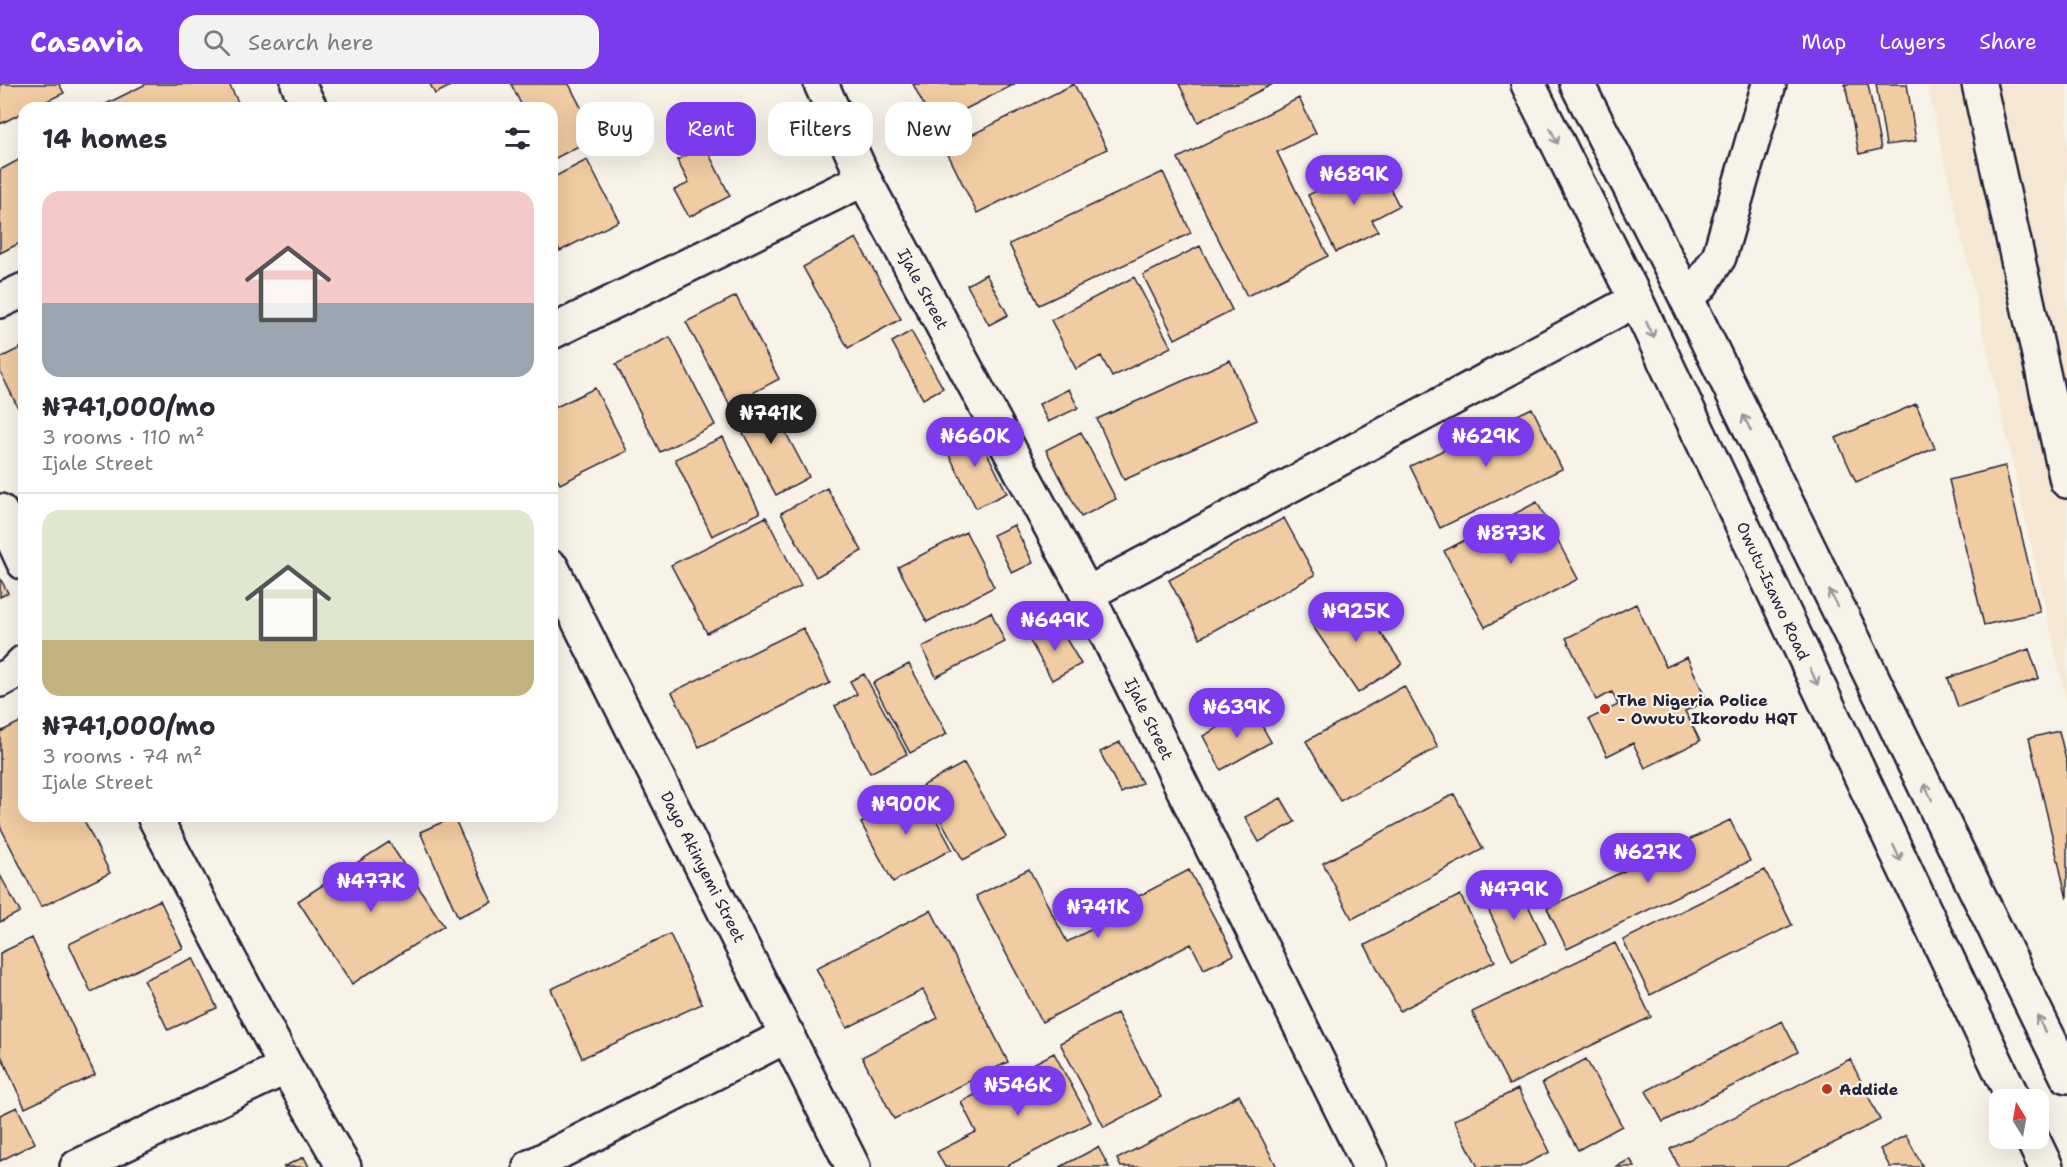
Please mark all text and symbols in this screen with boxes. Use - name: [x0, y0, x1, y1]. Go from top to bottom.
- search box: [179, 15, 599, 69]
- text: Casavia: [30, 23, 143, 61]
- icon: search: [200, 26, 233, 59]
- text: Search here: [248, 28, 374, 57]
- text: Map: [1801, 28, 1846, 56]
- text: Layers: [1879, 28, 1946, 56]
- text: Share: [1979, 28, 2037, 56]
- chip: Buy: [576, 102, 654, 156]
- chip: Rent: [666, 102, 756, 156]
- chip: Filters: [768, 102, 873, 156]
- chip: New: [885, 102, 972, 156]
- text: 14 homes: [42, 121, 168, 156]
- icon: filters: [501, 122, 534, 155]
- one-way arrow: [1549, 127, 1560, 145]
- pin: ₦689K: [1312, 155, 1396, 206]
- text: ₦689K: [1319, 161, 1389, 187]
- icon: home: [234, 230, 342, 338]
- street label: Ijale Street: [893, 245, 953, 333]
- one-way arrow: [1644, 320, 1656, 338]
- text: ₦741,000/mo: [42, 389, 216, 424]
- pin: ₦741K: [729, 394, 813, 445]
- text: ₦741K: [739, 400, 803, 426]
- one-way arrow: [1741, 414, 1753, 432]
- pin: ₦660K: [933, 417, 1017, 468]
- pin: ₦629K: [1444, 417, 1528, 468]
- text: ₦660K: [940, 423, 1010, 449]
- text: ₦629K: [1452, 423, 1520, 449]
- text: 3 rooms · 110 m²: [42, 424, 205, 450]
- text: Ijale Street: [42, 450, 154, 476]
- pin: ₦873K: [1469, 514, 1553, 565]
- street label: Owutu-Isawo Road: [1732, 518, 1814, 664]
- text: ₦873K: [1477, 520, 1545, 546]
- icon: home: [234, 549, 342, 657]
- one-way arrow: [1826, 590, 1838, 608]
- pin: ₦925K: [1314, 592, 1398, 643]
- text: ₦925K: [1322, 598, 1390, 624]
- pin: ₦649K: [1013, 601, 1097, 652]
- text: ₦649K: [1020, 607, 1090, 633]
- one-way arrow: [1808, 668, 1820, 686]
- street label: Ijale Street: [1120, 674, 1178, 764]
- pin: ₦639K: [1195, 688, 1279, 739]
- place label: The Nigeria Police - Owutu Ikorodu HQT: [1617, 690, 1798, 729]
- text: ₦639K: [1203, 694, 1271, 720]
- marker: The Nigeria Police - Owutu Ikorodu HQT: [1598, 702, 1612, 716]
- text: ₦741,000/mo: [42, 708, 216, 743]
- text: 3 rooms · 74 m²: [42, 743, 202, 769]
- text: Ijale Street: [42, 769, 154, 795]
- one-way arrow: [1921, 784, 1933, 802]
- pin: ₦900K: [864, 785, 948, 836]
- street label: Dayo Akinyemi Street: [656, 788, 750, 946]
- text: ₦900K: [871, 791, 941, 817]
- pin: ₦627K: [1606, 833, 1690, 884]
- text: ₦627K: [1614, 839, 1682, 865]
- one-way arrow: [1892, 844, 1904, 862]
- pin: ₦477K: [329, 862, 413, 913]
- text: ₦477K: [337, 868, 405, 894]
- pin: ₦479K: [1472, 870, 1556, 921]
- text: ₦479K: [1480, 876, 1548, 902]
- pin: ₦741K: [1056, 888, 1140, 939]
- text: ₦741K: [1066, 894, 1130, 920]
- one-way arrow: [2035, 1015, 2047, 1033]
- pin: ₦546K: [976, 1066, 1060, 1117]
- text: ₦546K: [984, 1072, 1052, 1098]
- place label: Addide: [1839, 1079, 1899, 1100]
- marker: Addide: [1820, 1082, 1834, 1096]
- north arrow: [1989, 1089, 2049, 1149]
- map controls: [1989, 1089, 2049, 1149]

